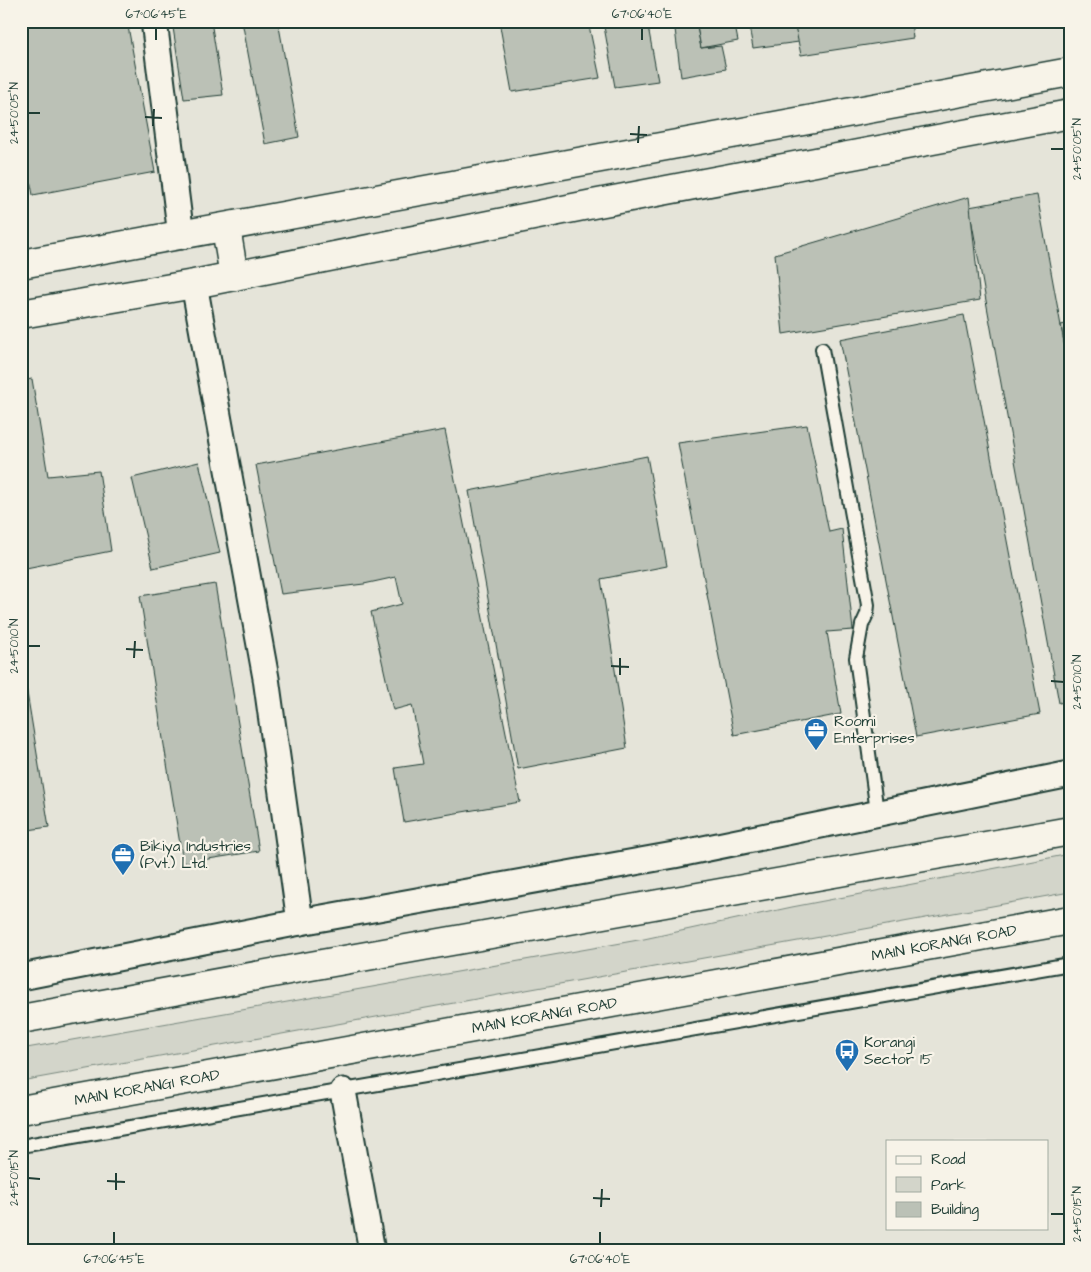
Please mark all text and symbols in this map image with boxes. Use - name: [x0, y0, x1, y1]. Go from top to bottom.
- text: 67°06'45"E: [125, 6, 187, 23]
- text: 67°06'40"E: [612, 6, 672, 23]
- text: 24°50'05"N: [6, 81, 23, 144]
- text: 24°50'05"N: [1069, 117, 1086, 180]
- text: 24°50'10"N: [6, 618, 23, 674]
- text: 24°50'10"N: [1069, 654, 1086, 710]
- place label: Roomi Enterprises: [834, 711, 915, 749]
- office icon: Roomi Enterprises: [803, 717, 829, 751]
- place label: Bikiya Industries (Pvt.) Ltd.: [140, 836, 252, 874]
- office icon: Bikiya Industries (Pvt.) Ltd.: [110, 842, 136, 876]
- street label: MAIN KORANGI ROAD: [870, 920, 1019, 967]
- street label: MAIN KORANGI ROAD: [470, 992, 619, 1039]
- place label: Korangi Sector 15: [864, 1032, 933, 1070]
- bus stop icon: Korangi Sector 15: [834, 1038, 860, 1072]
- street label: MAIN KORANGI ROAD: [73, 1064, 222, 1111]
- legend: [886, 1140, 1048, 1230]
- text: 24°50'15"N: [6, 1149, 23, 1206]
- text: Road: [931, 1149, 966, 1170]
- text: Park: [931, 1175, 966, 1196]
- text: 24°50'15"N: [1069, 1185, 1086, 1242]
- text: Building: [931, 1199, 979, 1221]
- text: 67°06'45"E: [83, 1251, 145, 1268]
- text: 67°06'40"E: [570, 1251, 630, 1268]

